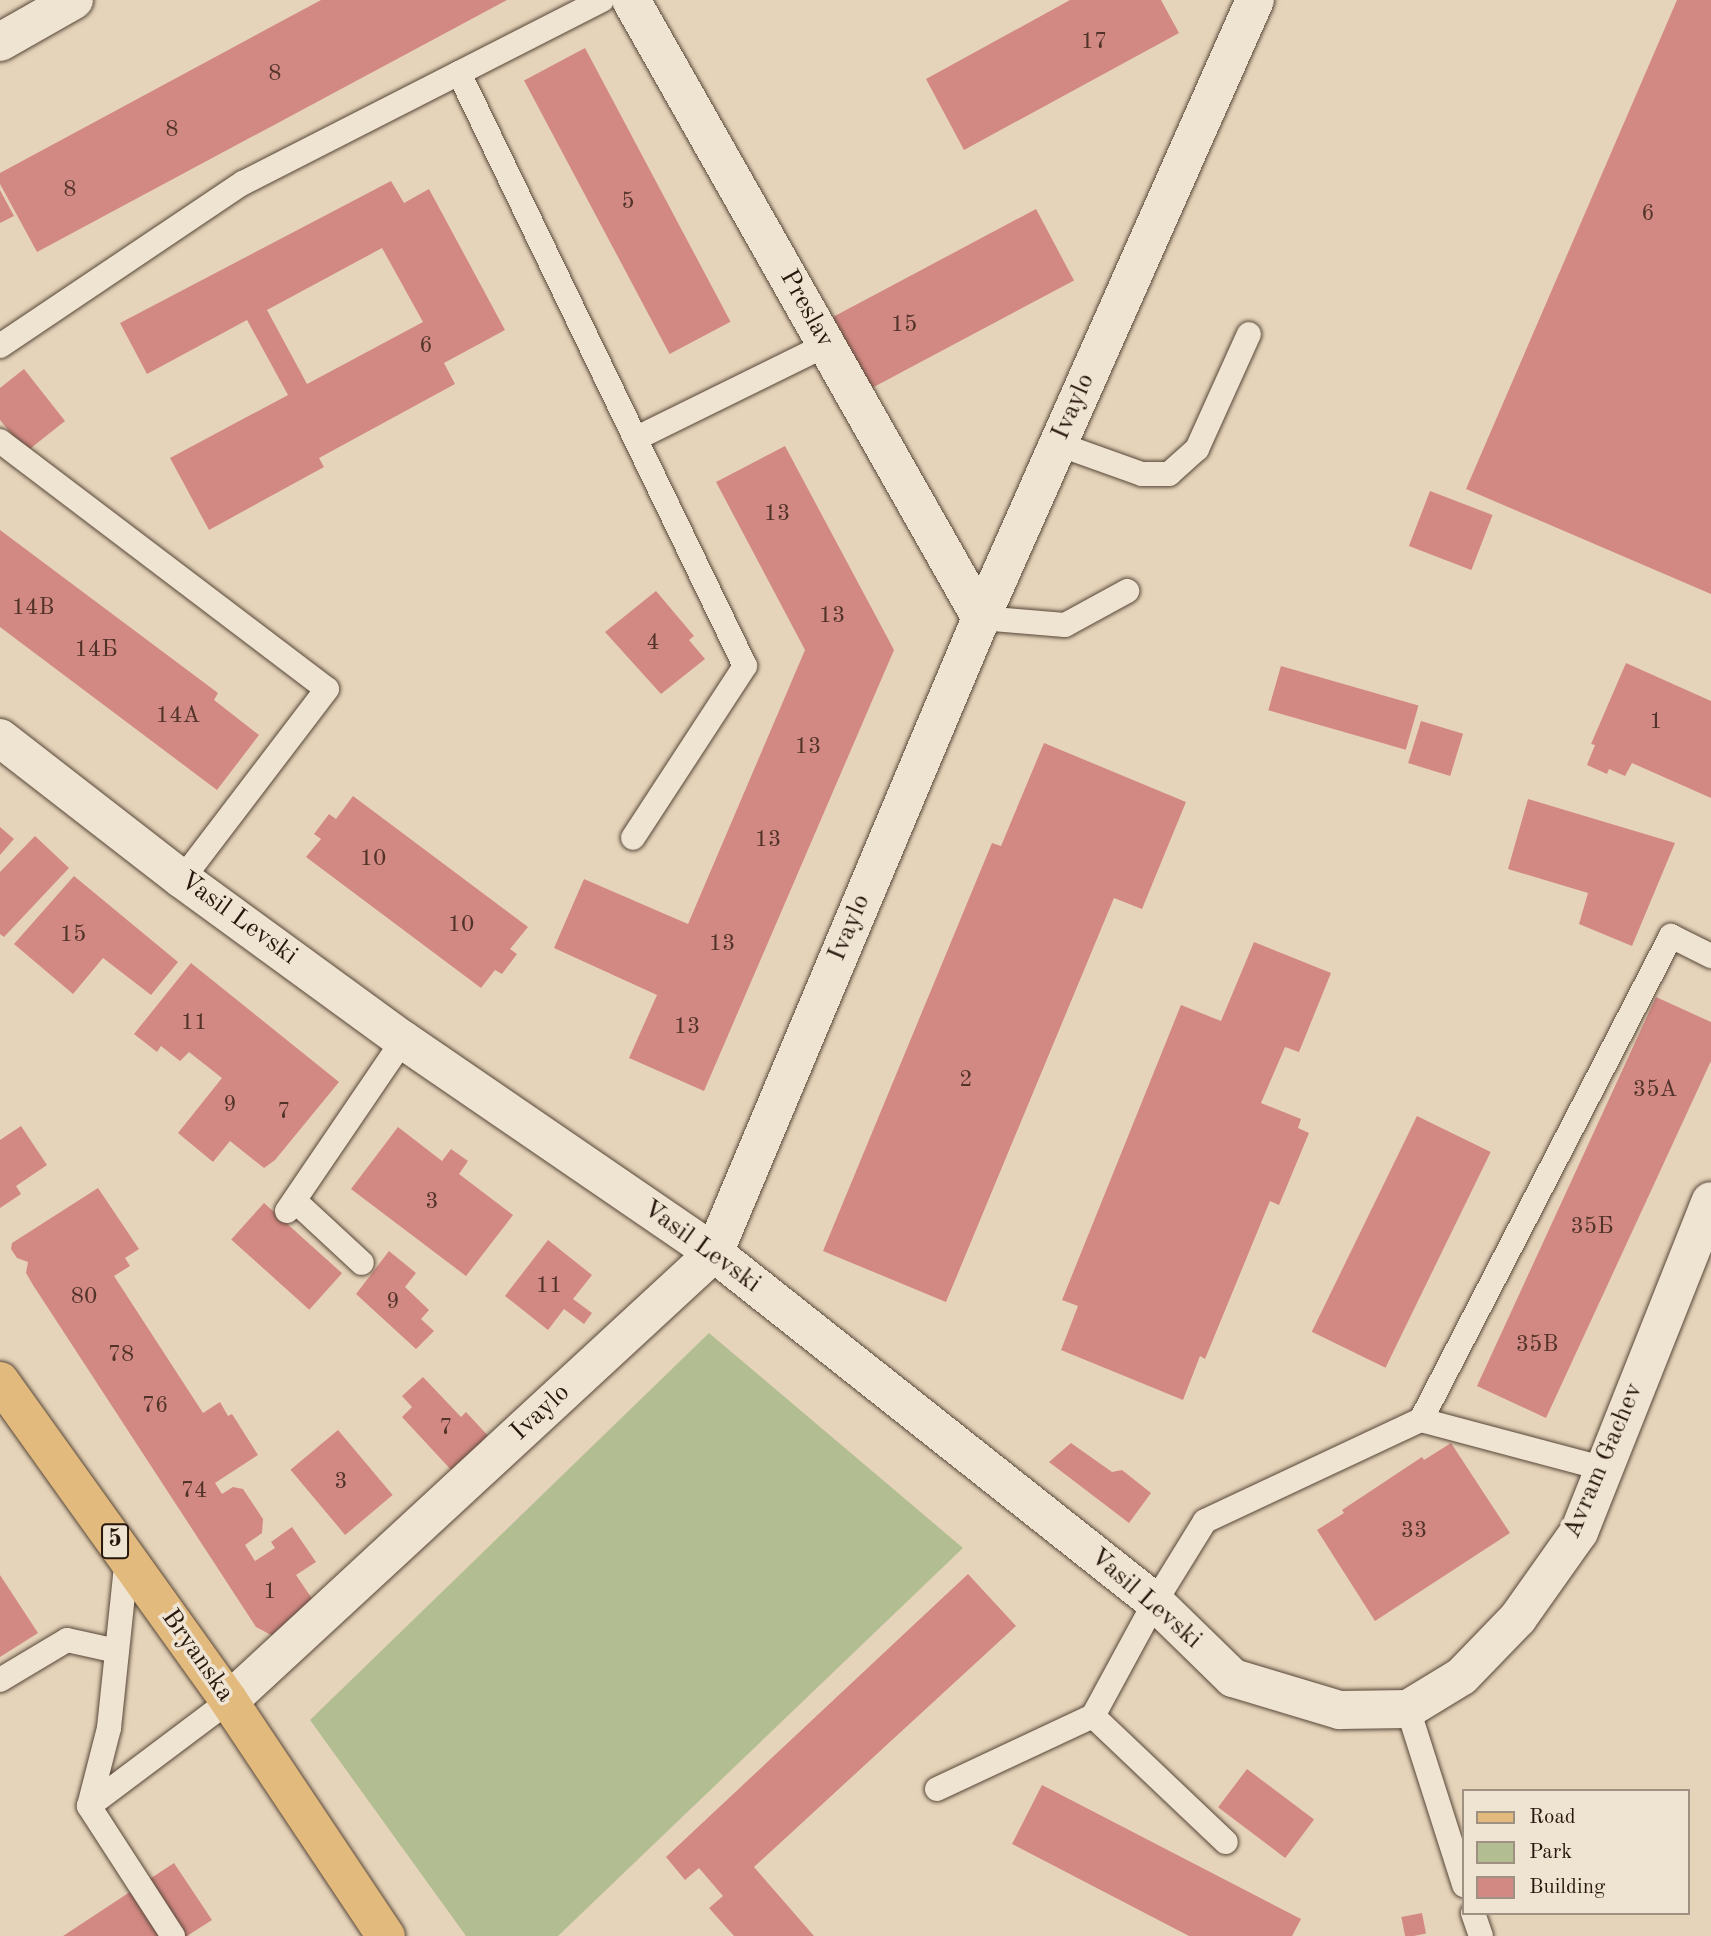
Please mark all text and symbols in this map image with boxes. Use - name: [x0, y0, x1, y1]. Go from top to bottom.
- house number: 17: [1081, 28, 1107, 56]
- house number: 8: [268, 60, 282, 88]
- house number: 8: [165, 116, 179, 144]
- house number: 8: [63, 176, 77, 204]
- house number: 5: [621, 188, 635, 216]
- house number: 6: [1641, 200, 1655, 228]
- street label: Preslav: [772, 265, 840, 353]
- house number: 15: [891, 311, 917, 339]
- house number: 6: [419, 332, 433, 360]
- street label: Ivaylo: [1046, 369, 1102, 445]
- house number: 13: [764, 500, 790, 528]
- house number: 14В: [12, 594, 54, 622]
- house number: 13: [819, 602, 845, 630]
- house number: 4: [646, 629, 660, 657]
- house number: 14Б: [75, 636, 117, 664]
- house number: 14А: [156, 702, 200, 730]
- house number: 1: [1649, 708, 1663, 736]
- house number: 13: [795, 733, 821, 761]
- house number: 13: [755, 826, 781, 854]
- house number: 10: [360, 845, 386, 873]
- street label: Vasil Levski: [173, 866, 303, 972]
- street label: Ivaylo: [822, 890, 878, 966]
- house number: 10: [448, 911, 474, 939]
- house number: 15: [60, 921, 86, 949]
- house number: 13: [709, 930, 735, 958]
- house number: 11: [181, 1009, 207, 1037]
- house number: 13: [674, 1013, 700, 1041]
- house number: 2: [959, 1066, 973, 1094]
- house number: 35А: [1633, 1076, 1677, 1104]
- house number: 9: [223, 1091, 237, 1119]
- house number: 7: [277, 1098, 291, 1126]
- house number: 3: [425, 1188, 439, 1216]
- street label: Vasil Levski: [636, 1194, 766, 1300]
- house number: 35Б: [1571, 1213, 1613, 1241]
- house number: 11: [536, 1272, 562, 1300]
- house number: 80: [71, 1283, 97, 1311]
- house number: 9: [386, 1288, 400, 1316]
- house number: 35В: [1516, 1331, 1558, 1359]
- house number: 78: [108, 1341, 134, 1369]
- street label: Ivaylo: [505, 1378, 577, 1448]
- street label: Avram Gachev: [1557, 1378, 1651, 1544]
- house number: 76: [142, 1392, 168, 1420]
- house number: 7: [439, 1414, 453, 1442]
- house number: 3: [334, 1468, 348, 1496]
- house number: 74: [181, 1477, 207, 1505]
- house number: 33: [1401, 1517, 1427, 1545]
- road number: 5: [101, 1520, 129, 1562]
- street label: Vasil Levski: [1083, 1542, 1207, 1656]
- house number: 1: [263, 1578, 277, 1606]
- street label: Bryanska: [154, 1604, 240, 1708]
- legend: [1462, 1789, 1690, 1915]
- text: Road: [1529, 1807, 1576, 1828]
- text: Park: [1529, 1842, 1572, 1863]
- text: Building: [1529, 1877, 1605, 1898]

